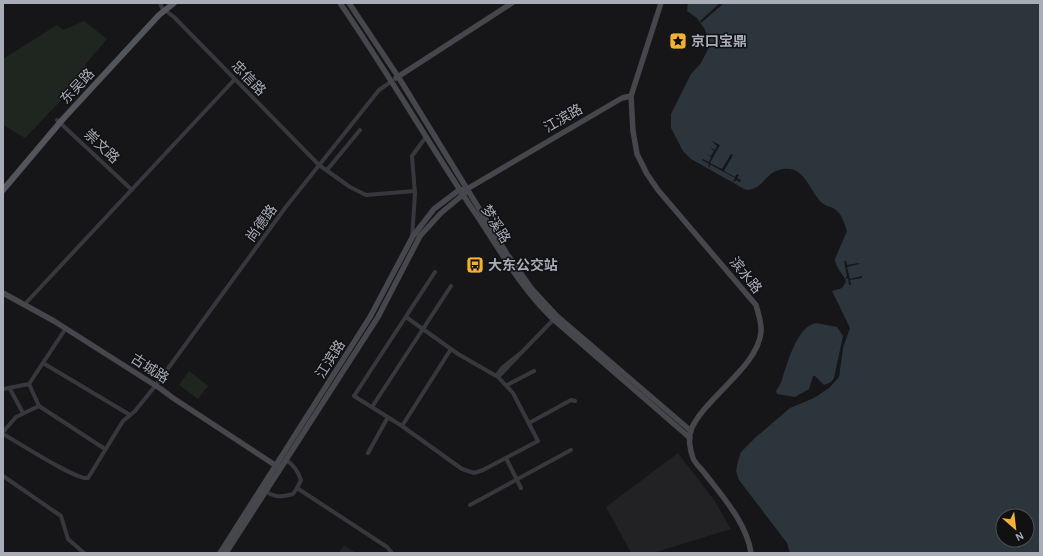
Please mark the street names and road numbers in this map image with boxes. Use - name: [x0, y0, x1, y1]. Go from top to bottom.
- street label: 忠信路: [229, 58, 269, 99]
- street label: 东吴路: [58, 66, 97, 107]
- street label: 江滨路: [541, 101, 585, 135]
- street label: 崇文路: [81, 127, 122, 166]
- street label: 尚德路: [242, 201, 280, 245]
- street label: 梦溪路: [478, 202, 513, 246]
- street label: 滨水路: [727, 254, 765, 296]
- street label: 江滨路: [313, 337, 348, 381]
- street label: 古城路: [128, 351, 171, 386]

